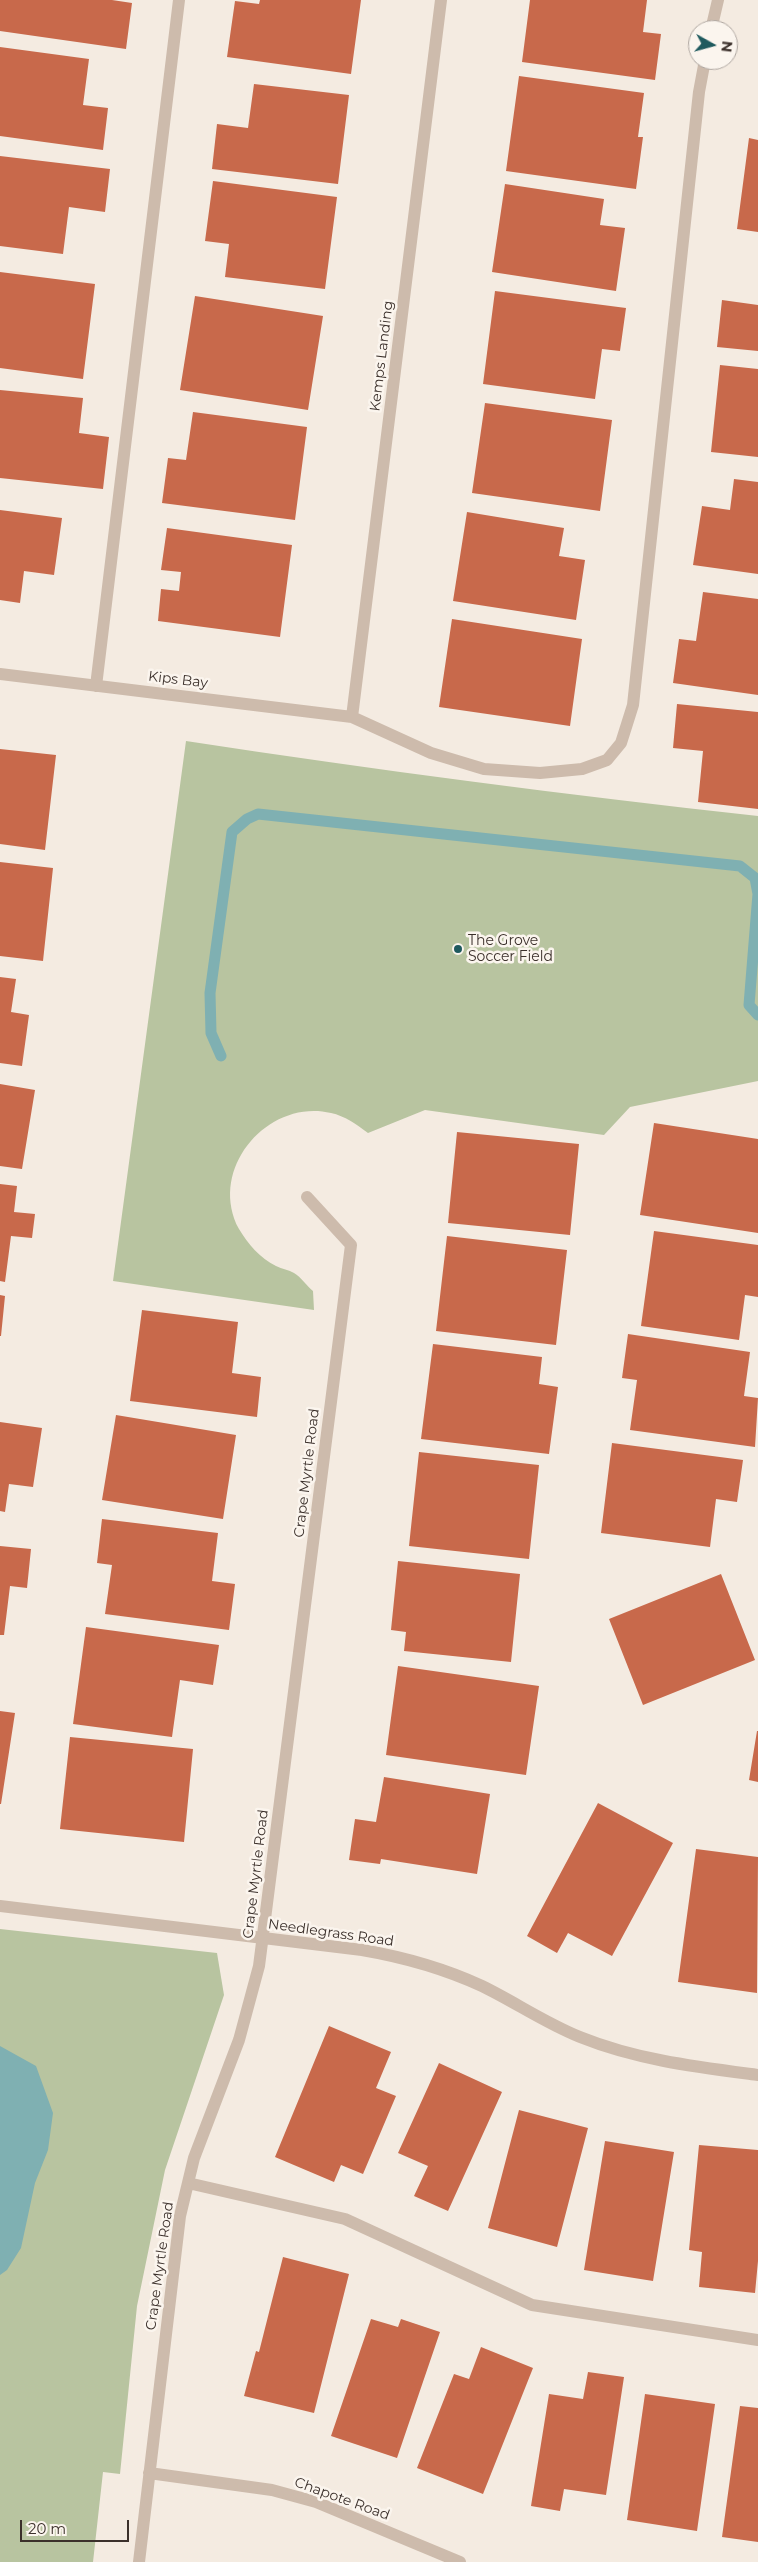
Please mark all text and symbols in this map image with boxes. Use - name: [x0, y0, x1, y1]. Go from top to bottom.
- north arrow: [688, 20, 738, 70]
- text: N: [717, 40, 737, 53]
- street label: Kemps Landing: [367, 300, 397, 412]
- street label: Kips Bay: [147, 668, 209, 692]
- place label: The Grove Soccer Field: [468, 933, 553, 966]
- marker: The Grove Soccer Field: [452, 943, 464, 955]
- street label: Crape Myrtle Road: [291, 1408, 323, 1538]
- street label: Crape Myrtle Road: [240, 1809, 272, 1939]
- street label: Needlegrass Road: [267, 1916, 395, 1950]
- street label: Crape Myrtle Road: [143, 2201, 177, 2331]
- street label: Chapote Road: [292, 2474, 392, 2524]
- scale bar: [22, 2510, 131, 2542]
- text: 20 m: [28, 2519, 66, 2538]

